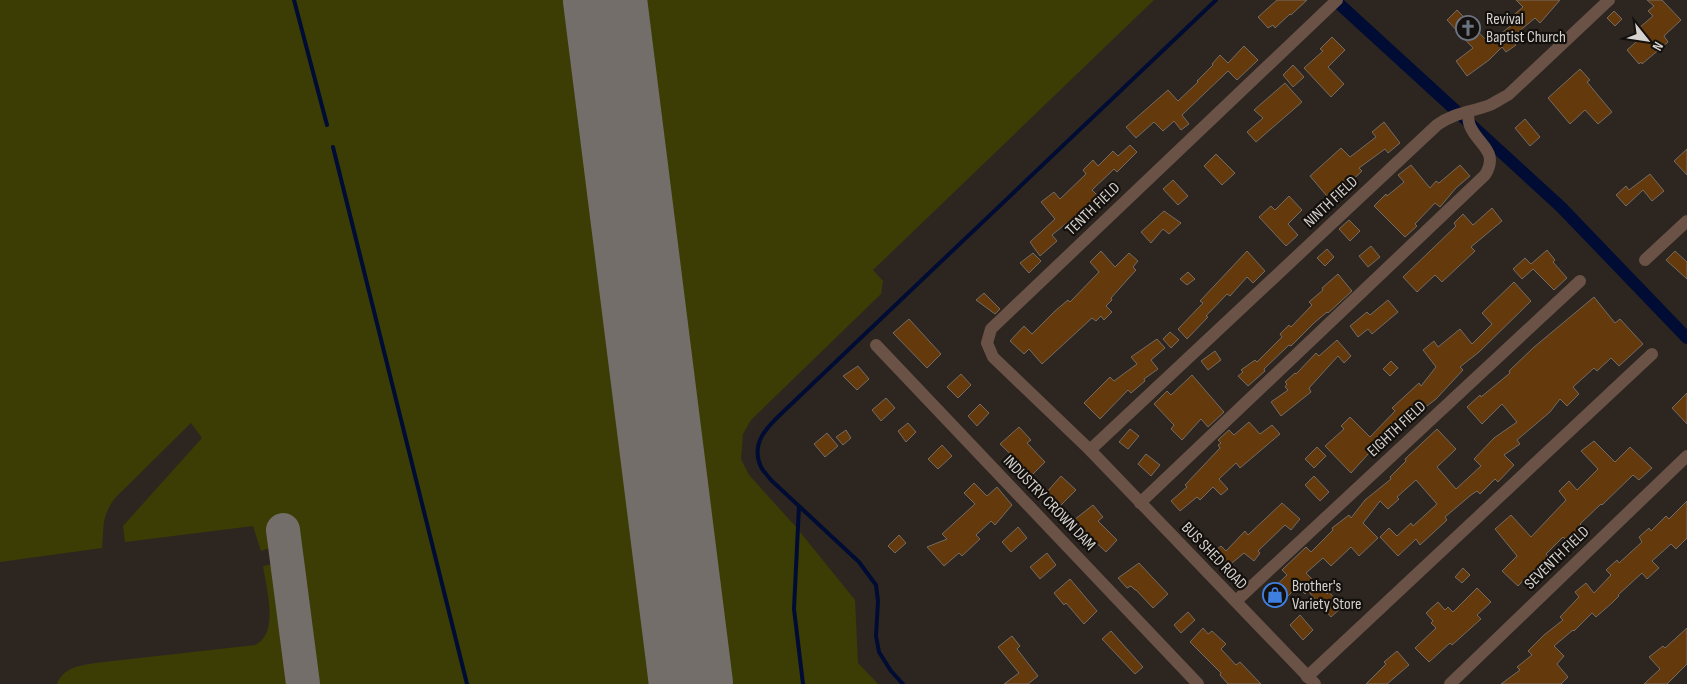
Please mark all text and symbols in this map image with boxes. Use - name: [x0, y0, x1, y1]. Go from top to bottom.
- place label: Revival Baptist Church: [1486, 10, 1566, 47]
- church icon: Revival Baptist Church: [1455, 15, 1481, 41]
- north arrow: [1622, 15, 1672, 65]
- text: N: [1649, 39, 1667, 54]
- street label: NINTH FIELD: [1300, 172, 1362, 232]
- street label: TENTH FIELD: [1062, 178, 1124, 240]
- street label: EIGHTH FIELD: [1364, 397, 1430, 461]
- street label: INDUSTRY CROWN DAM: [999, 452, 1099, 554]
- street label: BUS SHED ROAD: [1177, 518, 1251, 594]
- street label: SEVENTH FIELD: [1521, 522, 1593, 593]
- place label: Brother's Variety Store: [1292, 577, 1361, 614]
- shop icon: Brother's Variety Store: [1262, 582, 1288, 608]

